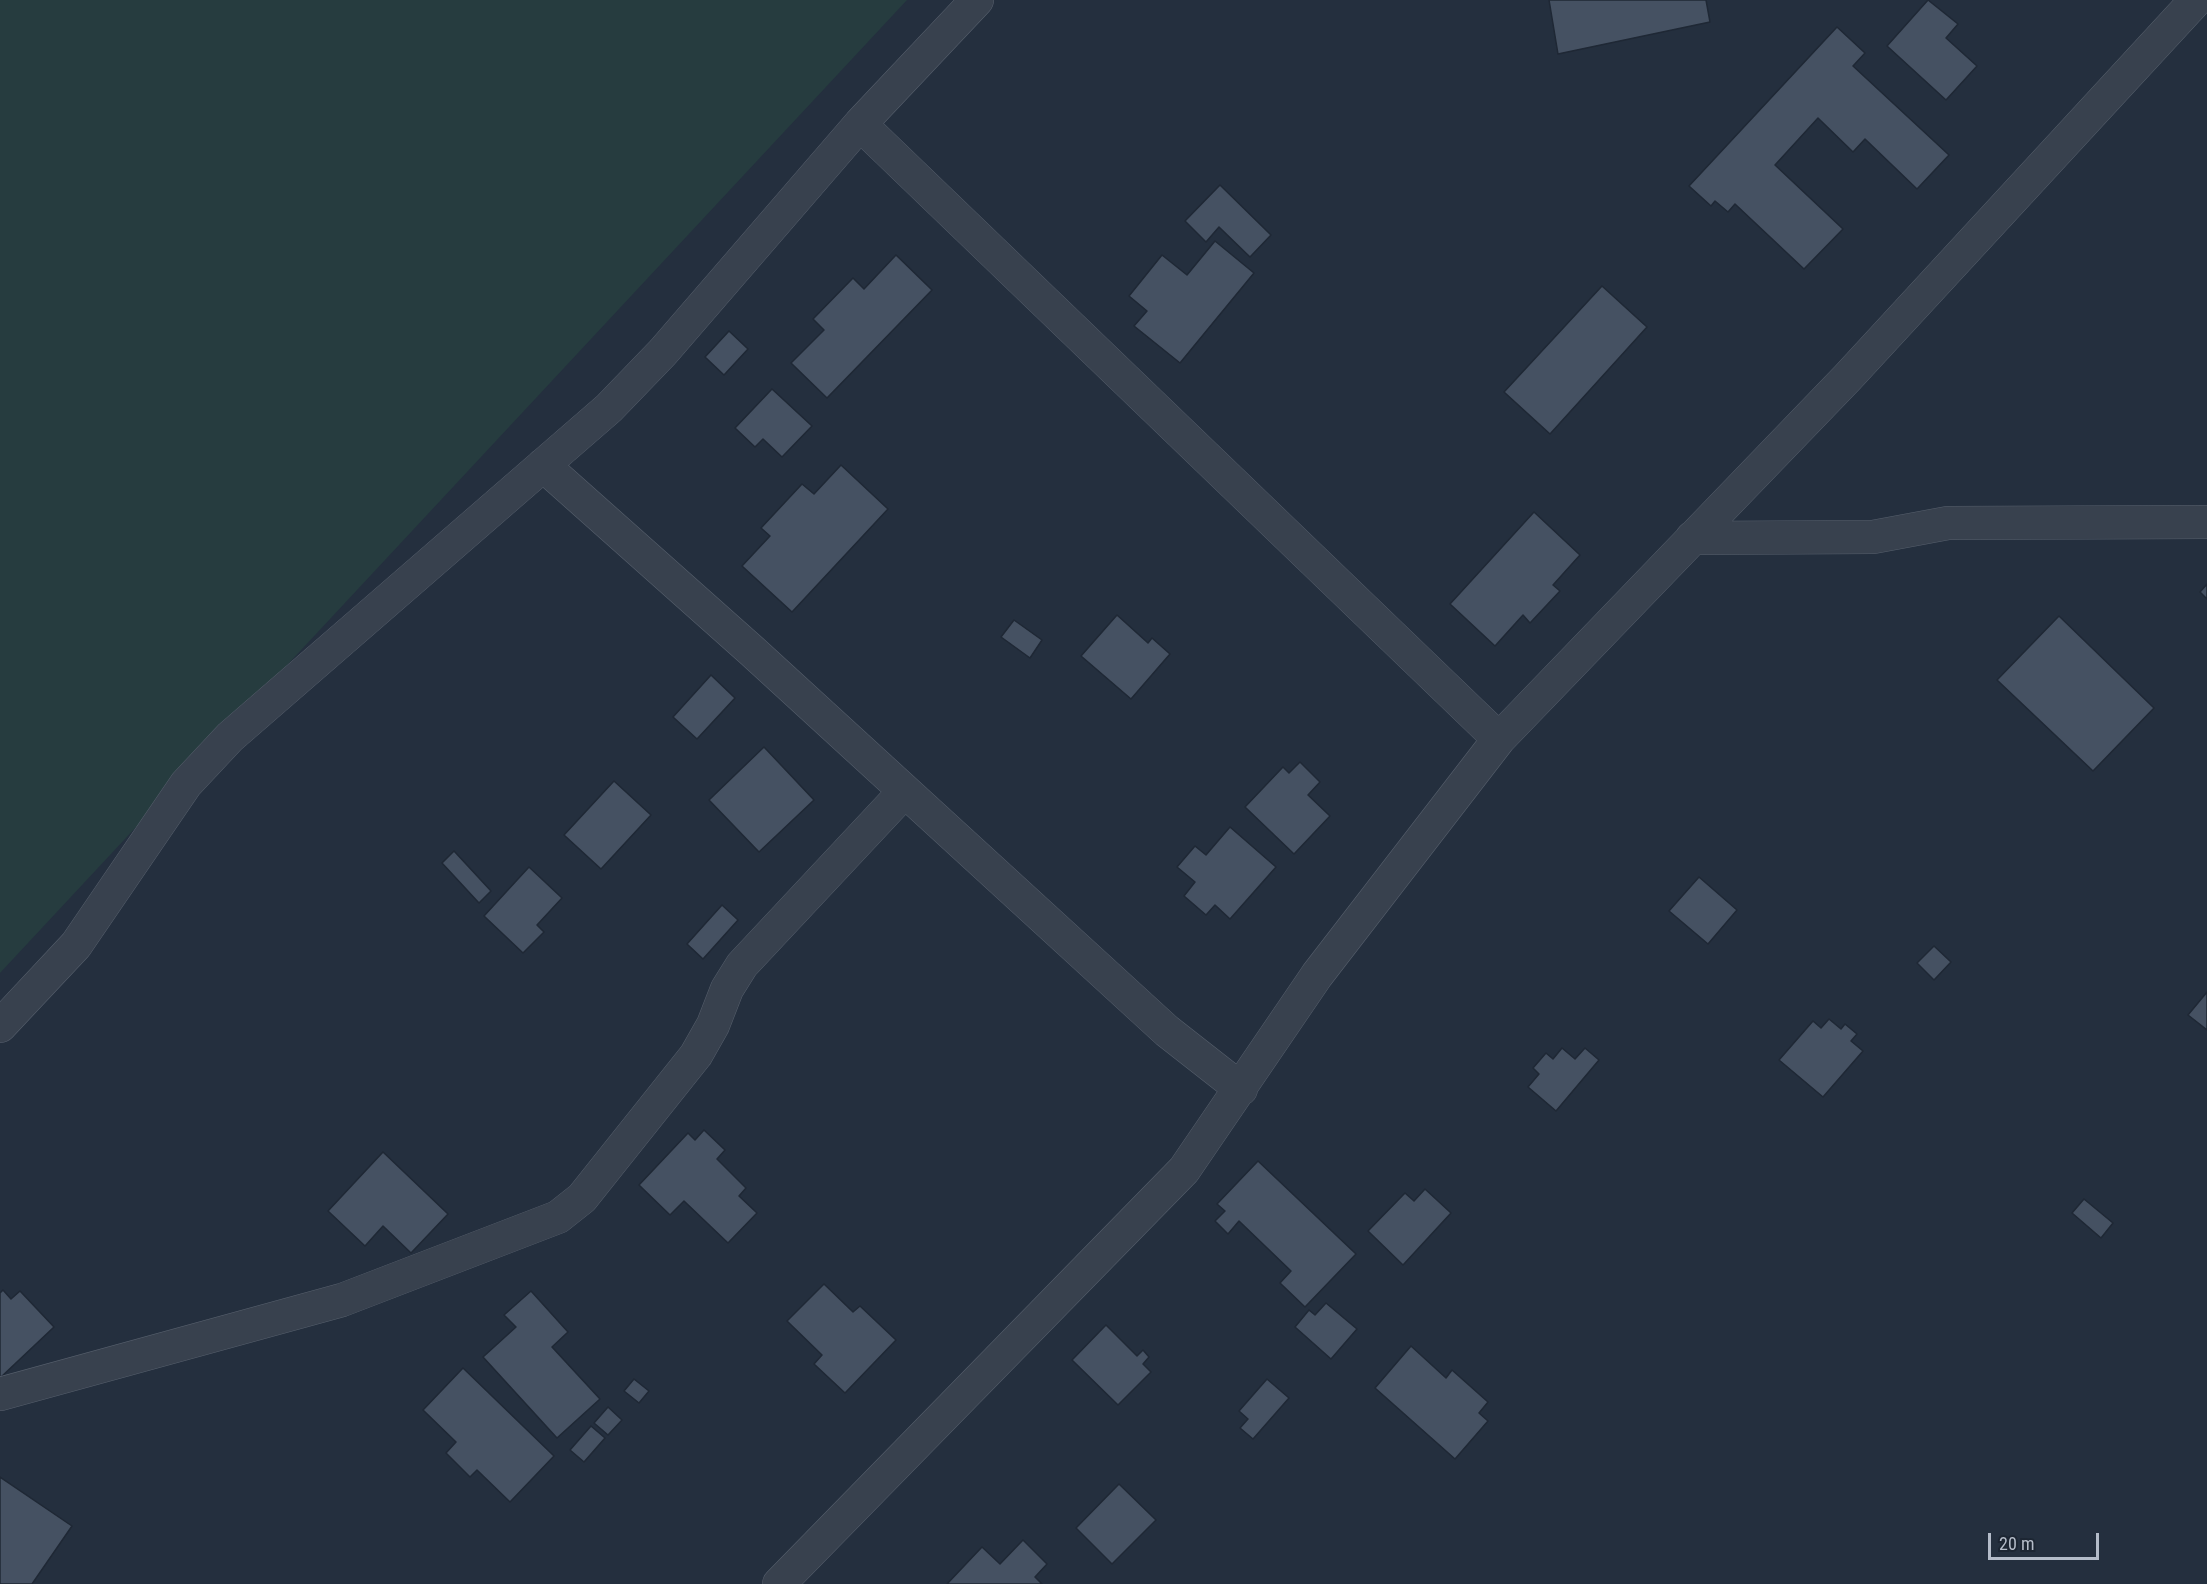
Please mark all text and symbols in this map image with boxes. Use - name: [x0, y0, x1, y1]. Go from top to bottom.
- scale bar: [1991, 1521, 2102, 1559]
- text: 20 m: [1999, 1533, 2034, 1554]

